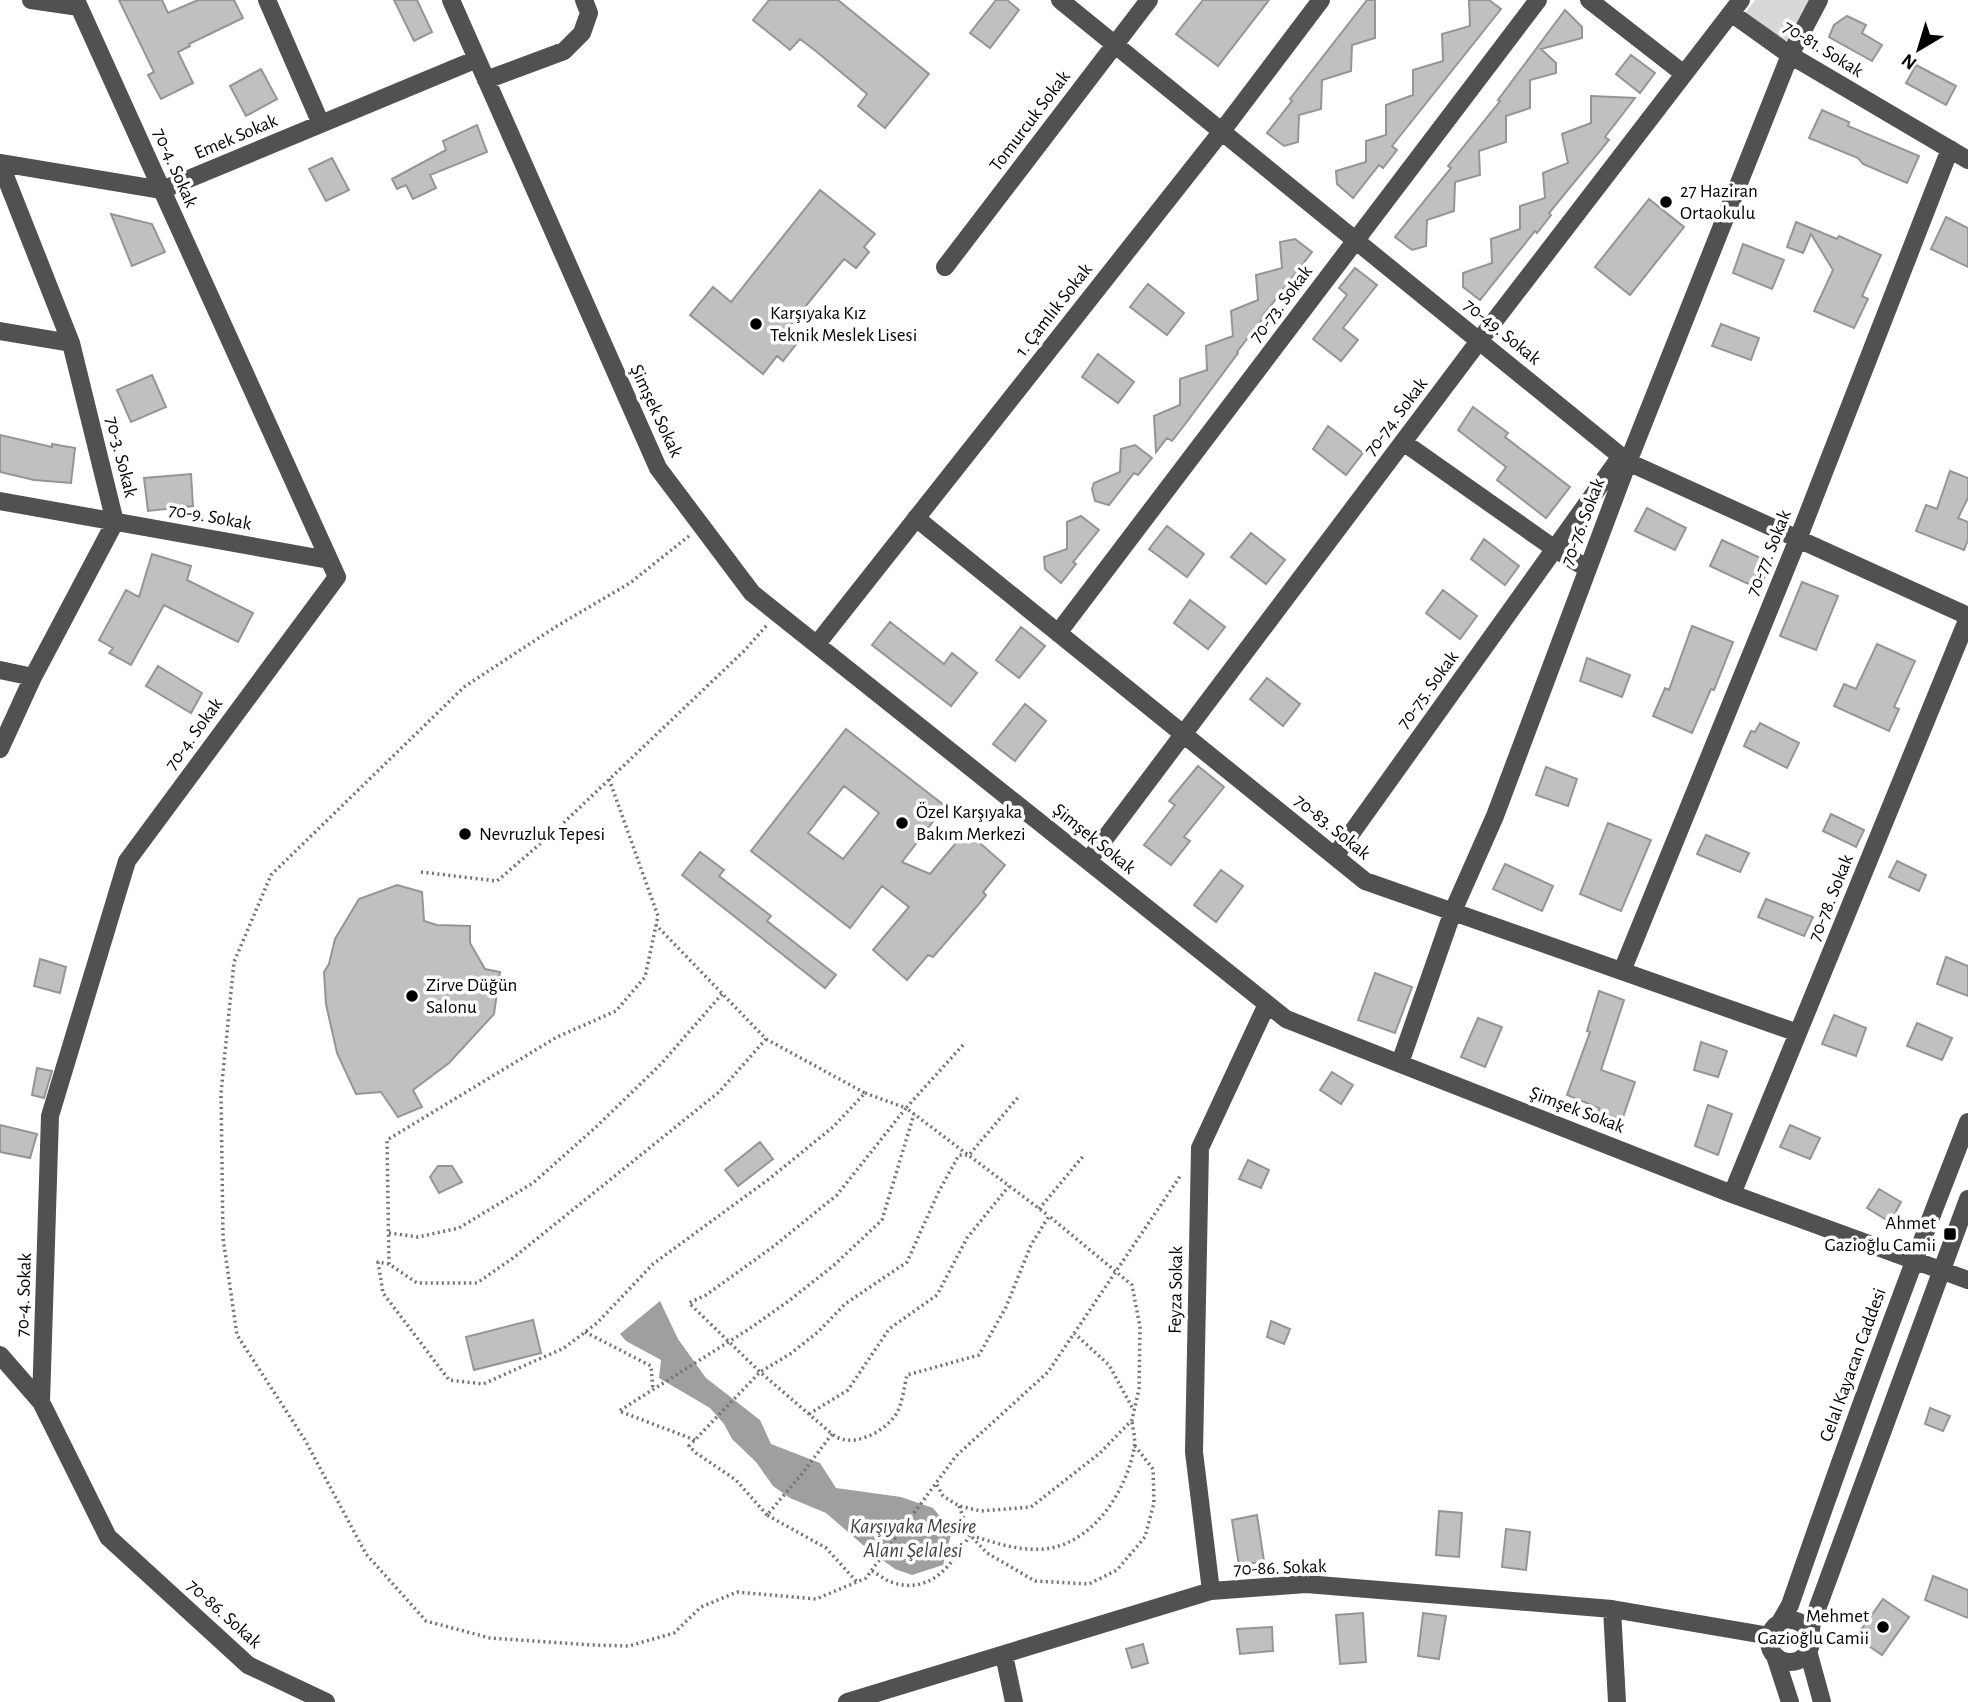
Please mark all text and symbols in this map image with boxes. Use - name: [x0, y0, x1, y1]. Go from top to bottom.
- north arrow: [1884, 14, 1954, 84]
- street label: 70-81. Sokak: [1780, 17, 1867, 81]
- text: N: [1898, 50, 1921, 73]
- street label: Tomurcuk Sokak: [986, 67, 1074, 175]
- street label: Emek Sokak: [192, 111, 281, 163]
- street label: 70-4. Sokak: [149, 126, 201, 211]
- place label: 27 Haziran Ortaokulu: [1680, 182, 1758, 223]
- marker: 27 Haziran Ortaokulu: [1658, 194, 1674, 210]
- street label: 1. Çamlık Sokak: [1012, 260, 1096, 360]
- street label: 70-73. Sokak: [1246, 262, 1316, 346]
- street label: 70-49. Sokak: [1460, 295, 1544, 369]
- place label: Karşıyaka Kız Teknik Meslek Lisesi: [770, 304, 917, 345]
- marker: Karşıyaka Kız Teknik Meslek Lisesi: [748, 316, 764, 332]
- street label: Şimşek Sokak: [626, 362, 686, 461]
- street label: 70-74. Sokak: [1361, 374, 1431, 459]
- street label: 70-3. Sokak: [102, 415, 140, 500]
- street label: 70-76. Sokak: [1558, 475, 1608, 568]
- street label: 70-9. Sokak: [167, 500, 253, 534]
- street label: 70-77. Sokak: [1743, 507, 1795, 599]
- street label: 70-75. Sokak: [1394, 647, 1463, 732]
- street label: 70-4. Sokak: [162, 694, 227, 774]
- street label: 70-83. Sokak: [1290, 791, 1374, 863]
- street label: Şimşek Sokak: [1049, 800, 1139, 878]
- place label: Özel Karşıyaka Bakım Merkezi: [916, 802, 1026, 844]
- marker: Özel Karşıyaka Bakım Merkezi: [894, 815, 910, 831]
- place label: Nevruzluk Tepesi: [479, 825, 605, 844]
- marker: Nevruzluk Tepesi: [457, 826, 473, 842]
- street label: 70-78. Sokak: [1805, 852, 1857, 944]
- place label: Zirve Düğün Salonu: [426, 976, 517, 1017]
- marker: Zirve Düğün Salonu: [404, 988, 420, 1004]
- street label: Şimşek Sokak: [1527, 1083, 1627, 1137]
- place label: Ahmet Gazioğlu Camii: [1825, 1214, 1936, 1255]
- marker: Ahmet Gazioğlu Camii: [1942, 1226, 1958, 1242]
- street label: Feyza Sokak: [1166, 1246, 1186, 1334]
- street label: 70-4. Sokak: [13, 1252, 35, 1337]
- street label: Celal Kayacan Caddesi: [1816, 1286, 1890, 1444]
- water label: Karşıyaka Mesire Alanı Şelalesi: [850, 1516, 976, 1561]
- street label: 70-86. Sokak: [1233, 1557, 1327, 1579]
- street label: 70-86. Sokak: [183, 1576, 265, 1652]
- place label: Mehmet Gazioğlu Camii: [1758, 1607, 1869, 1648]
- marker: Mehmet Gazioğlu Camii: [1875, 1619, 1891, 1635]

